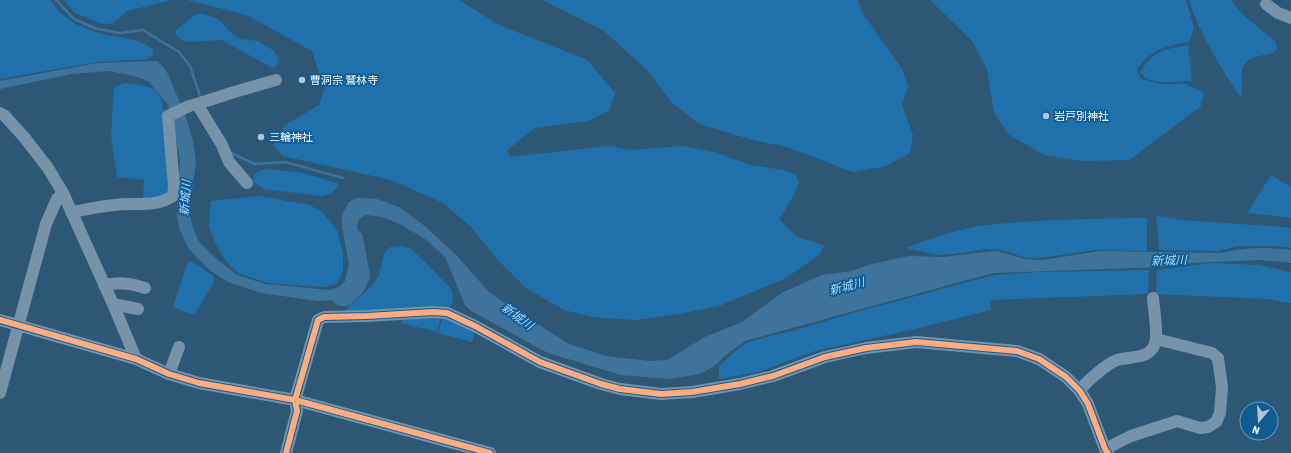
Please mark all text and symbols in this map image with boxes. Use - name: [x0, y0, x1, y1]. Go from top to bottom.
- place label: 曹洞宗 鷲林寺: [310, 73, 378, 88]
- marker: 曹洞宗 鷲林寺: [297, 75, 307, 85]
- place label: 岩戸別神社: [1054, 109, 1109, 124]
- marker: 岩戸別神社: [1041, 111, 1051, 121]
- place label: 三輪神社: [269, 130, 313, 145]
- marker: 三輪神社: [256, 132, 266, 142]
- water label: 新城川: [176, 177, 196, 217]
- water label: 新城川: [1151, 252, 1189, 270]
- water label: 新城川: [827, 274, 869, 300]
- water label: 新城川: [497, 300, 538, 336]
- north arrow: [1239, 401, 1279, 441]
- text: N: [1250, 422, 1262, 438]

